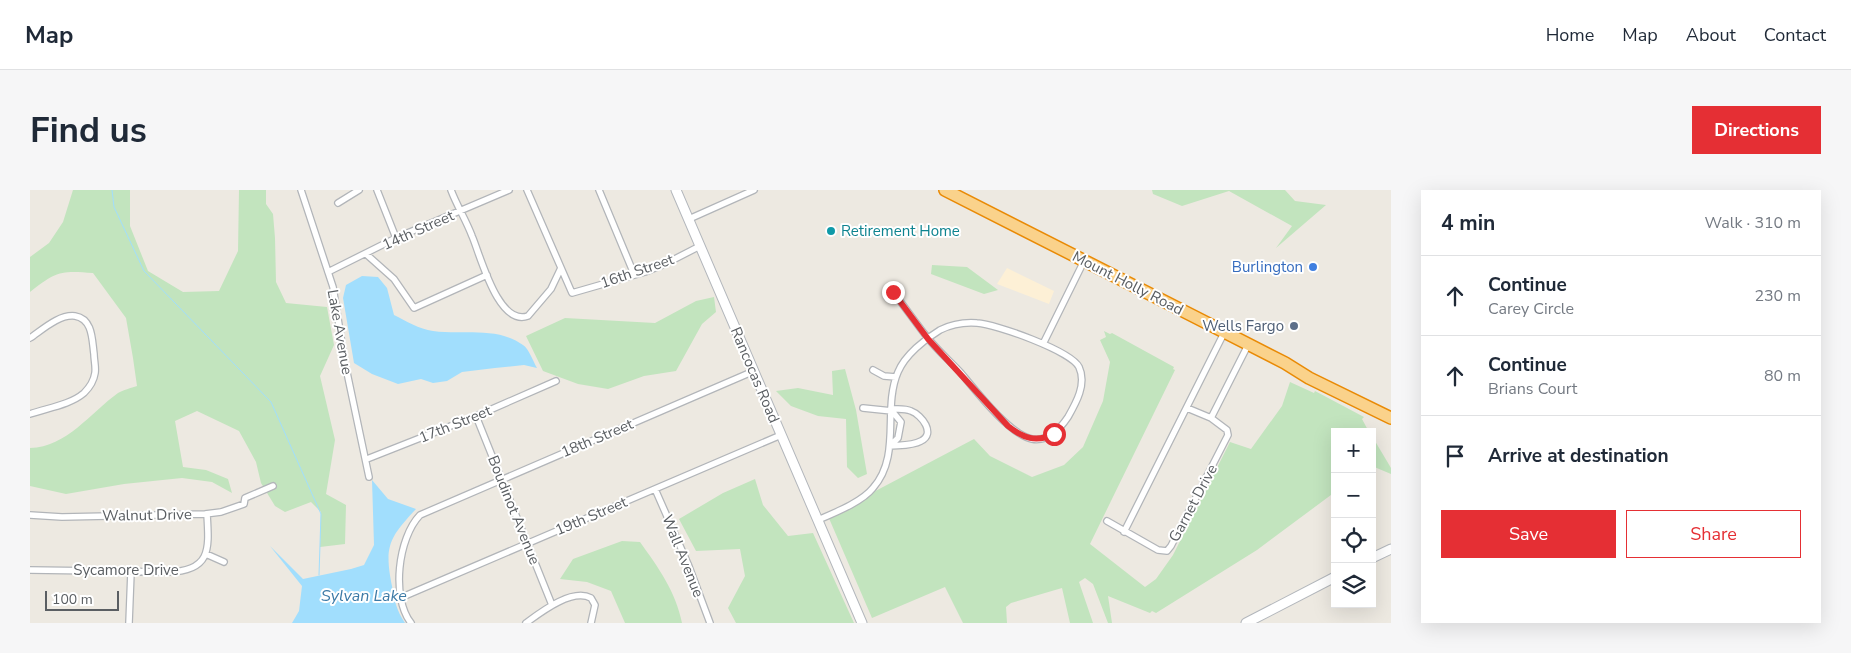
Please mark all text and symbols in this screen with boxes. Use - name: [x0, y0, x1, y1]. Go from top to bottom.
- text: Map: [25, 19, 73, 51]
- text: Home: [1546, 23, 1594, 47]
- text: Map: [1622, 23, 1658, 47]
- text: About: [1686, 23, 1736, 47]
- text: Contact: [1764, 23, 1826, 47]
- button: Directions: [1692, 106, 1821, 154]
- text: Find us: [30, 107, 147, 154]
- street label: 14th Street: [379, 205, 458, 255]
- text: 4 min: [1441, 209, 1495, 237]
- text: Walk · 310 m: [1705, 212, 1801, 234]
- place label: Retirement Home: [841, 221, 960, 241]
- marker: Retirement Home: [825, 225, 837, 237]
- street label: Mount Holly Road: [1069, 246, 1187, 320]
- street label: 16th Street: [598, 249, 677, 293]
- place label: Burlington: [1232, 257, 1303, 277]
- marker: Burlington: [1307, 261, 1319, 273]
- text: Continue: [1488, 272, 1567, 298]
- route end: [882, 281, 905, 304]
- icon: ahead: [1441, 282, 1469, 310]
- text: 230 m: [1754, 285, 1801, 307]
- street label: Lake Avenue: [323, 288, 357, 376]
- text: Carey Circle: [1488, 298, 1574, 320]
- place label: Wells Fargo: [1202, 316, 1284, 336]
- marker: Wells Fargo: [1288, 320, 1300, 332]
- street label: Rancocas Road: [726, 324, 784, 426]
- text: Continue: [1488, 352, 1567, 378]
- icon: ahead: [1441, 362, 1469, 390]
- text: 80 m: [1764, 365, 1801, 387]
- text: Brians Court: [1488, 378, 1577, 400]
- street label: 17th Street: [416, 400, 495, 448]
- street label: 18th Street: [558, 414, 637, 462]
- route start: [1043, 423, 1066, 446]
- map controls: [1331, 428, 1376, 608]
- button: +: [1331, 428, 1376, 473]
- icon: arrive: [1441, 442, 1469, 470]
- text: Arrive at destination: [1488, 443, 1669, 469]
- street label: Boudinot Avenue: [483, 452, 545, 568]
- street label: Garnet Drive: [1164, 461, 1222, 545]
- button: −: [1331, 473, 1376, 518]
- street label: 19th Street: [552, 492, 631, 540]
- street label: Walnut Drive: [102, 504, 192, 526]
- button: Save: [1441, 510, 1616, 558]
- button: Share: [1626, 510, 1801, 558]
- street label: Wall Avenue: [657, 512, 709, 600]
- button: locate: [1331, 518, 1376, 563]
- street label: Sycamore Drive: [73, 560, 179, 580]
- button: layers: [1331, 563, 1376, 608]
- water label: Sylvan Lake: [321, 585, 407, 607]
- scale bar: [45, 588, 119, 611]
- text: 100 m: [52, 590, 93, 609]

